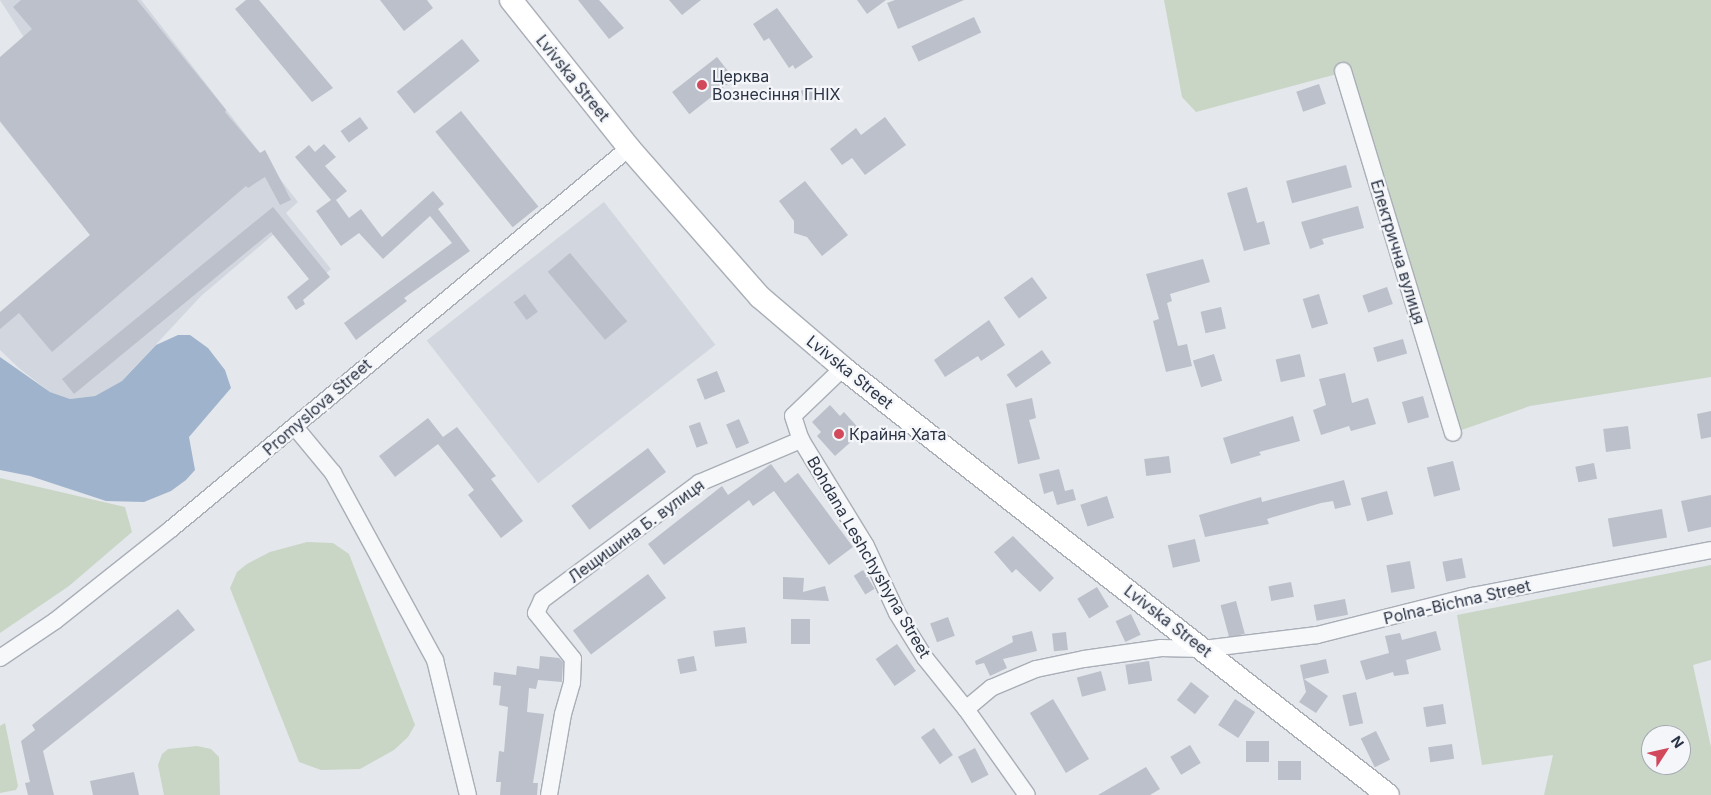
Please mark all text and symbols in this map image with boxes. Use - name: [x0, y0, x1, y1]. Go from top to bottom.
- street label: Lvivska Street: [532, 31, 614, 125]
- place label: Церква Вознесіння ГНІХ: [712, 66, 840, 104]
- marker: Церква Вознесіння ГНІХ: [696, 79, 708, 91]
- street label: Електрична вулиця: [1367, 177, 1429, 327]
- street label: Lvivska Street: [803, 331, 897, 413]
- street label: Promyslova Street: [259, 355, 375, 459]
- place label: Крайня Хата: [849, 424, 946, 444]
- marker: Крайня Хата: [833, 428, 845, 440]
- street label: Bohdana Leshchyshyna Street: [803, 453, 935, 661]
- street label: Лещишина Б. вулиця: [564, 475, 708, 587]
- street label: Polna-Bichna Street: [1382, 576, 1532, 628]
- street label: Lvivska Street: [1120, 581, 1216, 661]
- north arrow: [1641, 725, 1691, 775]
- text: N: [1668, 732, 1688, 751]

